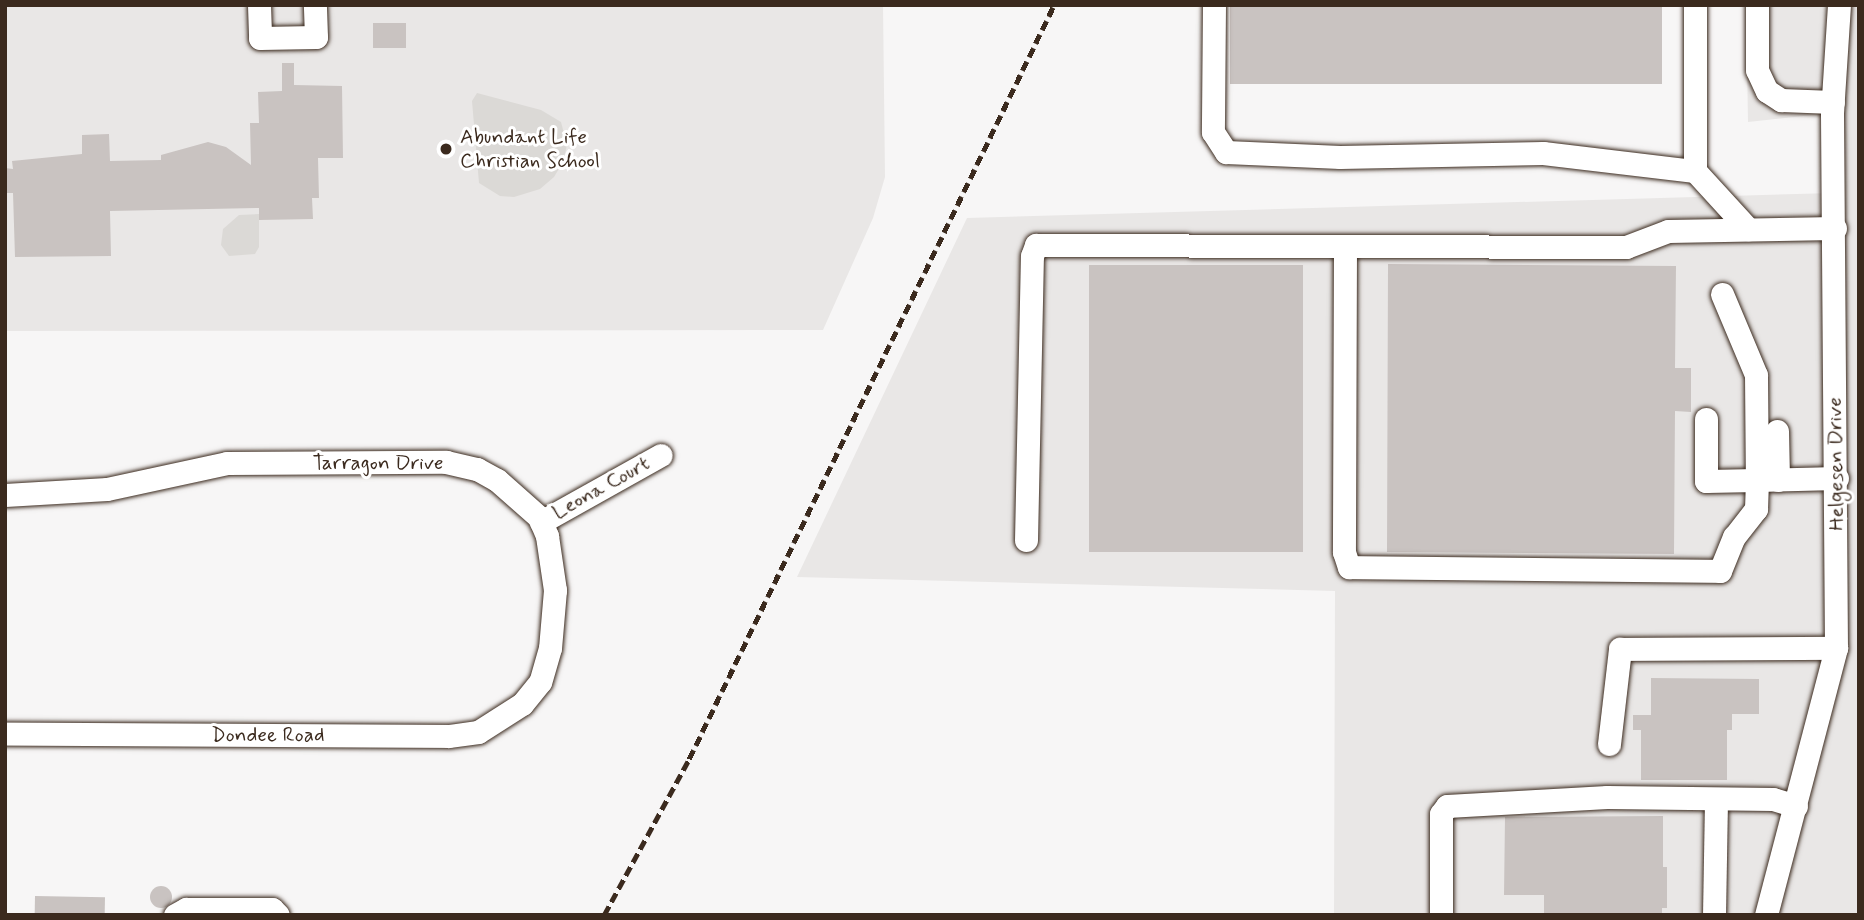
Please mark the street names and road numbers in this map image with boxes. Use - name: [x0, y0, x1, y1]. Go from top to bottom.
- street label: Helgesen Drive: [1822, 398, 1850, 530]
- street label: Tarragon Drive: [313, 450, 443, 476]
- street label: Leona Court: [546, 450, 656, 526]
- street label: Dondee Road: [211, 722, 325, 748]

